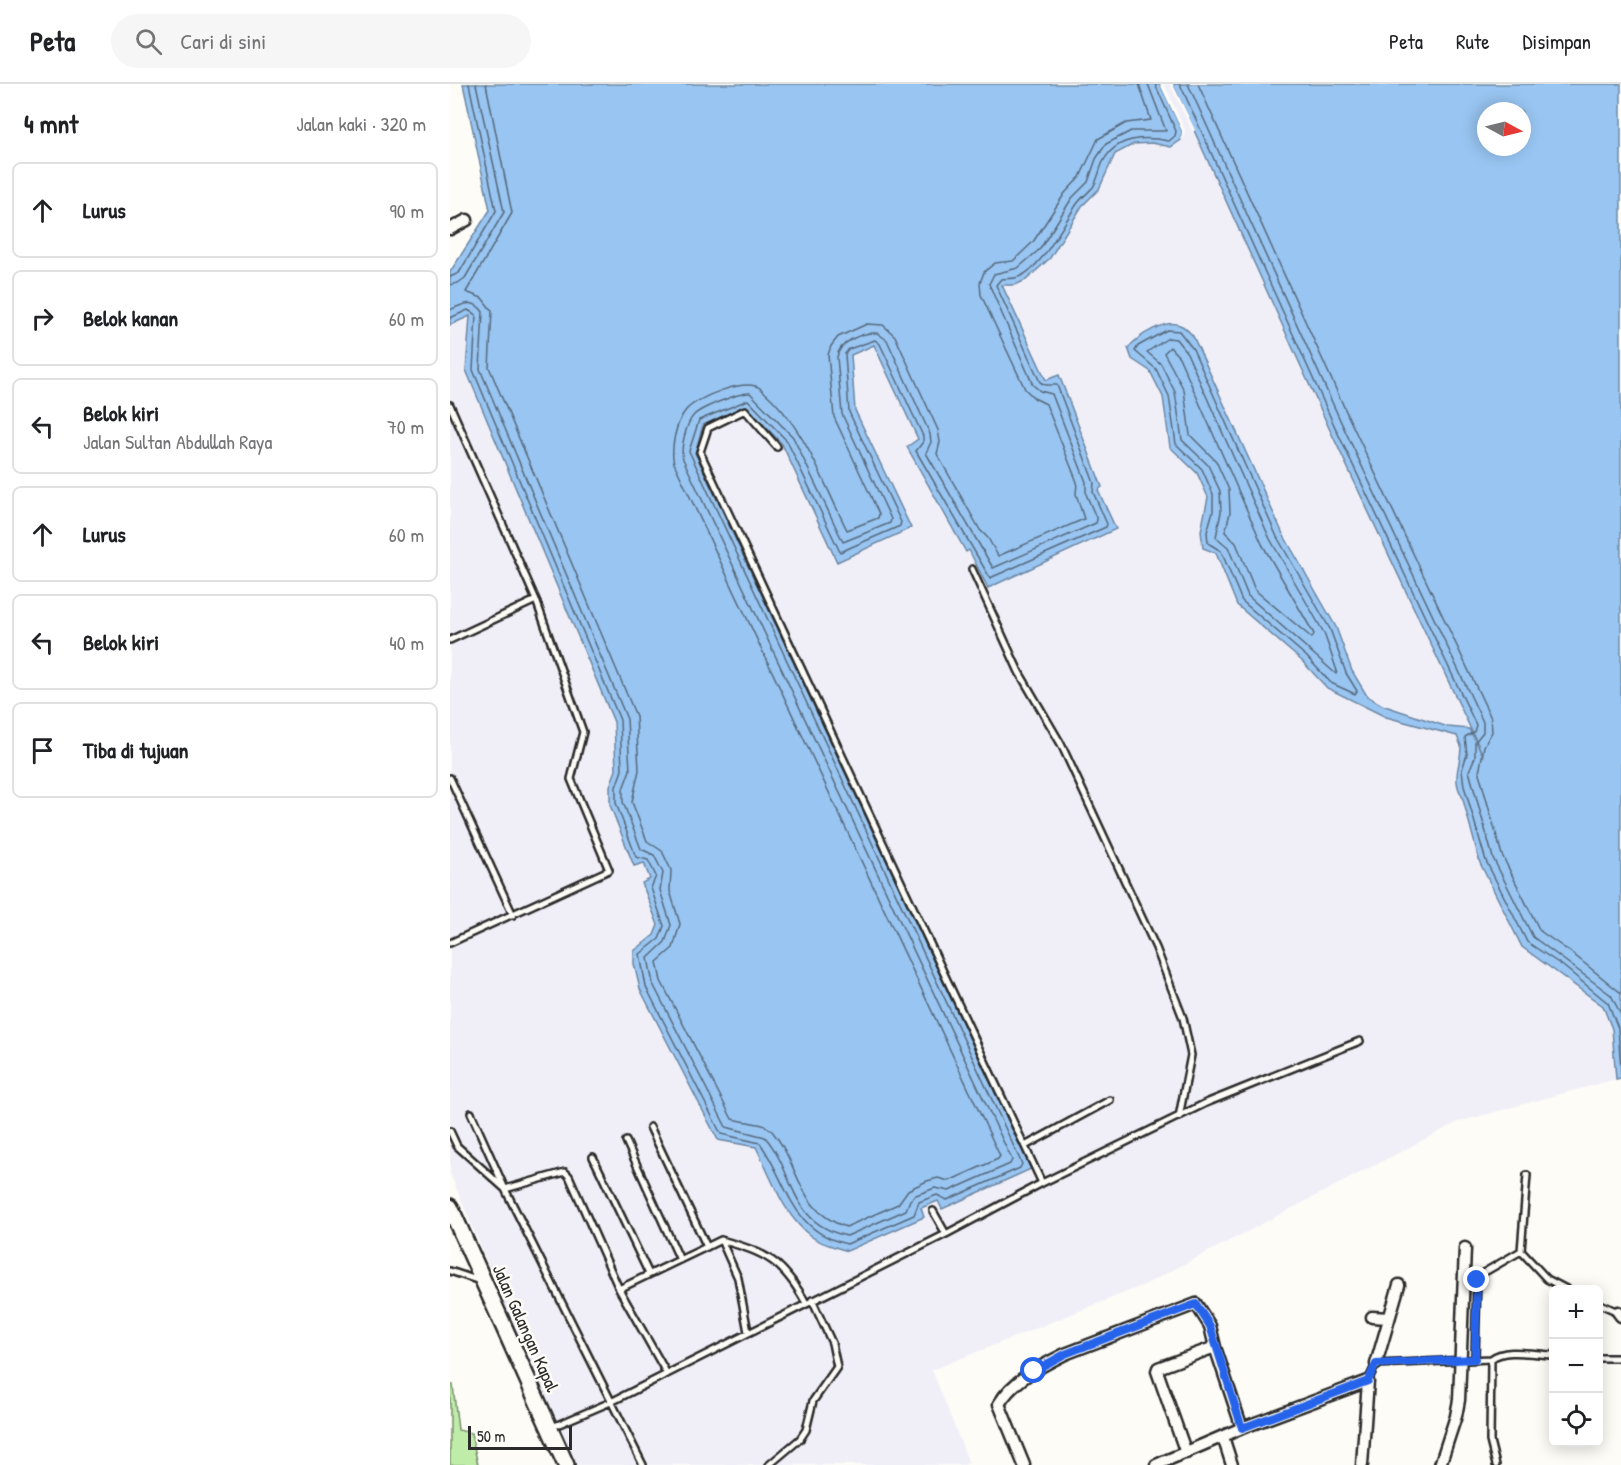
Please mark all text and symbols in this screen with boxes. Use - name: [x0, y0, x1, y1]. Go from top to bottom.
- search box: [111, 14, 531, 68]
- text: Peta: [30, 22, 75, 60]
- icon: search: [132, 25, 165, 58]
- text: Cari di sini: [180, 26, 266, 56]
- text: Peta: [1389, 27, 1423, 56]
- text: Rute: [1456, 27, 1490, 56]
- text: Disimpan: [1523, 27, 1591, 56]
- north arrow: [1477, 102, 1531, 156]
- text: 4 mnt: [24, 106, 78, 141]
- text: Jalan kaki · 320 m: [296, 110, 426, 137]
- icon: ahead: [26, 194, 59, 227]
- text: Lurus: [83, 195, 126, 225]
- text: 90 m: [390, 197, 424, 224]
- icon: right: [26, 302, 59, 335]
- text: Belok kanan: [83, 303, 178, 333]
- text: 60 m: [389, 305, 424, 332]
- text: Belok kiri: [83, 398, 159, 428]
- icon: left: [26, 410, 59, 443]
- text: 70 m: [387, 413, 424, 440]
- text: Jalan Sultan Abdullah Raya: [83, 428, 272, 455]
- icon: ahead: [26, 518, 59, 551]
- text: Lurus: [83, 519, 126, 549]
- text: 60 m: [389, 521, 424, 548]
- icon: left: [26, 626, 59, 659]
- text: Belok kiri: [83, 627, 159, 657]
- text: 40 m: [389, 629, 424, 656]
- icon: arrive: [26, 734, 59, 767]
- text: Tiba di tujuan: [83, 735, 188, 765]
- street label: Jalan Galangan Kapal: [487, 1260, 565, 1396]
- route end: [1463, 1266, 1489, 1292]
- map controls: [1549, 1285, 1603, 1447]
- button: +: [1549, 1285, 1603, 1339]
- button: −: [1549, 1339, 1603, 1393]
- route start: [1020, 1357, 1046, 1383]
- button: locate: [1549, 1393, 1603, 1447]
- scale bar: [468, 1423, 572, 1450]
- text: 50 m: [477, 1425, 506, 1447]

